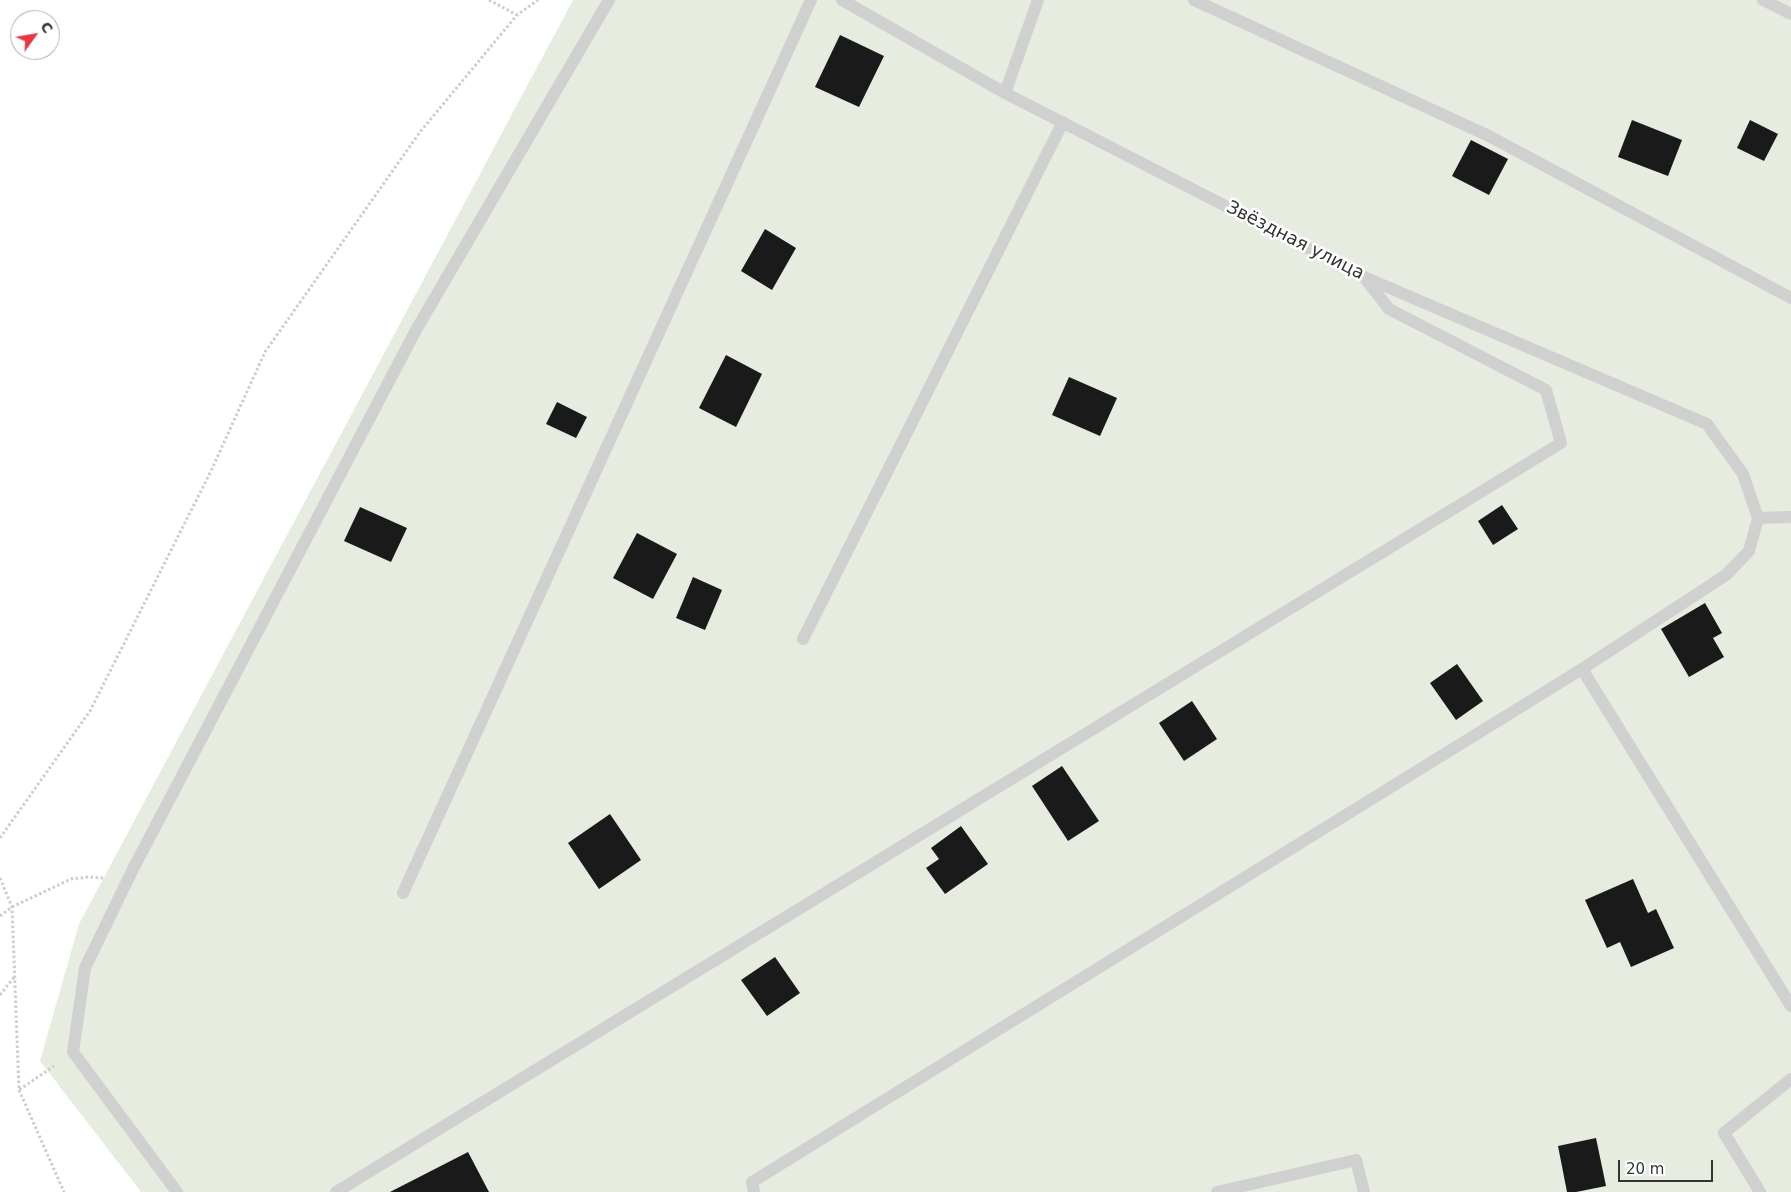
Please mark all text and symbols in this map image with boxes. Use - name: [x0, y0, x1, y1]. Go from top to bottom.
- north arrow: [10, 10, 60, 60]
- text: С: [37, 19, 56, 36]
- street label: Звёздная улица: [1223, 197, 1367, 285]
- scale bar: [1621, 1150, 1716, 1182]
- text: 20 m: [1626, 1160, 1664, 1178]

